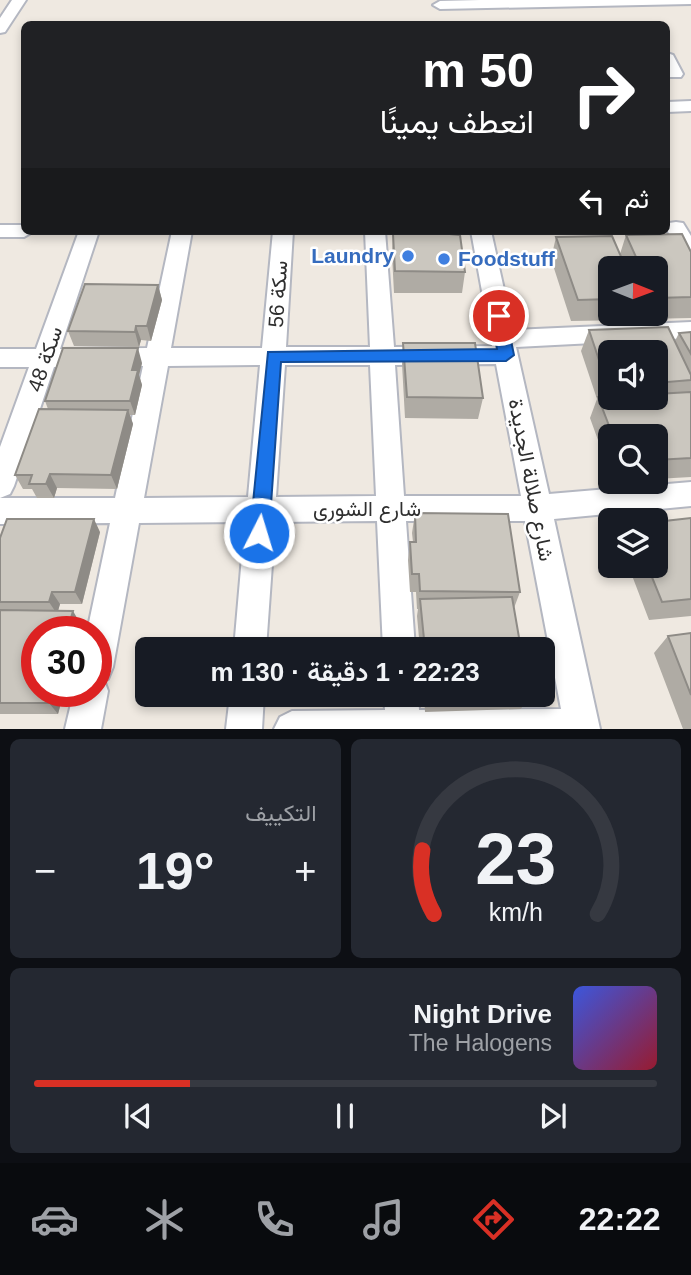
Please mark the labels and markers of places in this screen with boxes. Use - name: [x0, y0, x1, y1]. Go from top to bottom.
- place label: Laundry: [311, 244, 394, 267]
- place label: Foodstuff: [458, 247, 556, 270]
- marker: Laundry: [400, 248, 416, 264]
- marker: Foodstuff: [436, 251, 452, 267]
- pin: [469, 286, 529, 346]

